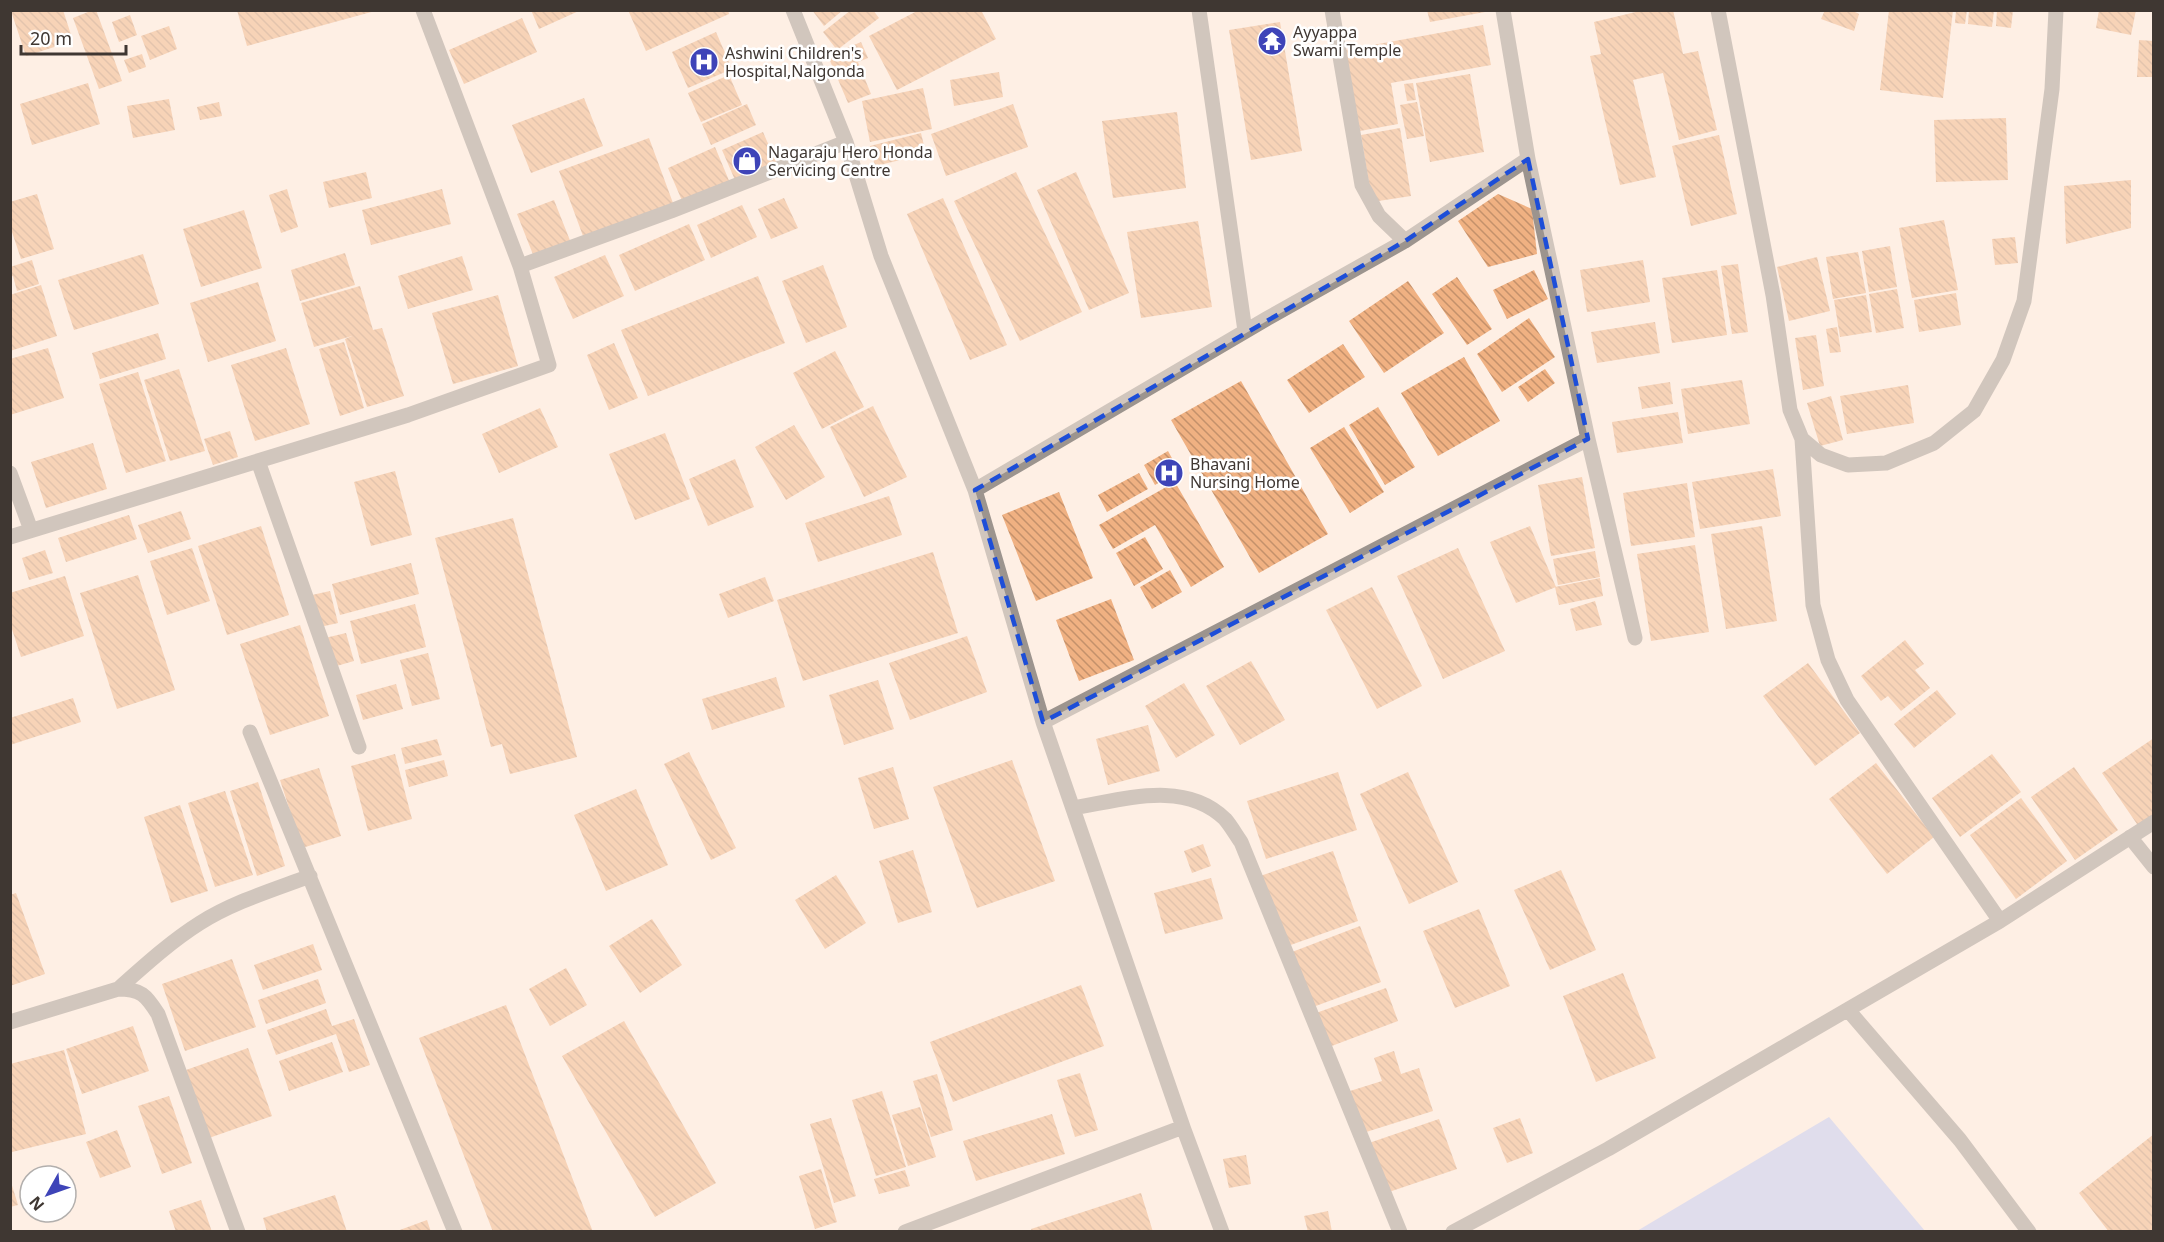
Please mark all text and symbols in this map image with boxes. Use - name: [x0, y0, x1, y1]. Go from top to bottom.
- scale bar: [21, 18, 126, 56]
- place label: Ayyappa Swami Temple: [1293, 21, 1401, 61]
- temple icon: Ayyappa Swami Temple: [1256, 25, 1288, 57]
- text: 20 m: [30, 26, 72, 50]
- place label: Ashwini Children's Hospital,Nalgonda: [725, 42, 865, 82]
- hospital icon: Ashwini Children's Hospital,Nalgonda: [688, 46, 720, 78]
- place label: Nagaraju Hero Honda Servicing Centre: [768, 141, 933, 181]
- shop icon: Nagaraju Hero Honda Servicing Centre: [731, 145, 763, 177]
- place label: Bhavani Nursing Home: [1190, 453, 1300, 493]
- hospital icon: Bhavani Nursing Home: [1153, 457, 1185, 489]
- north arrow: [18, 1164, 78, 1224]
- text: N: [24, 1192, 49, 1216]

